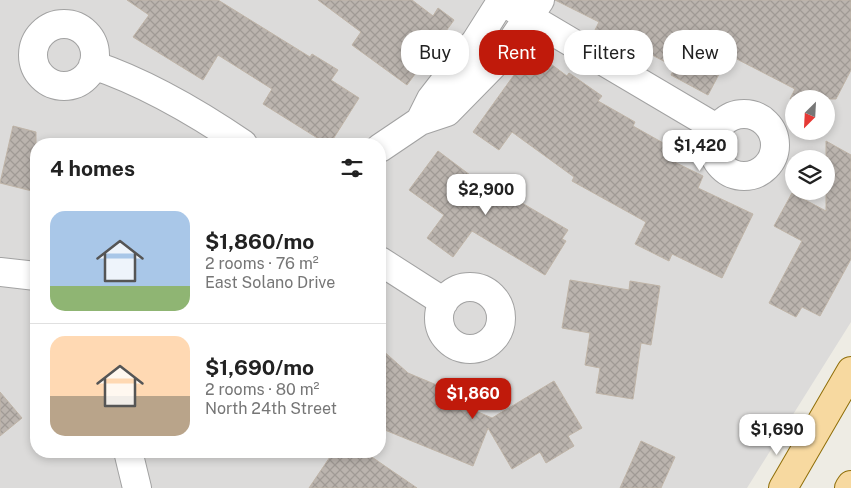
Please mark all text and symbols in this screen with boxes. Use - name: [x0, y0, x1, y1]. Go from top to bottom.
- chip: Buy: [401, 30, 469, 75]
- chip: Rent: [479, 30, 554, 75]
- chip: Filters: [564, 30, 653, 75]
- chip: New: [663, 30, 737, 75]
- north arrow: [785, 90, 835, 140]
- map controls: [785, 90, 835, 200]
- pin: $1,420: [659, 130, 741, 172]
- text: $1,420: [673, 136, 727, 155]
- button: layers: [785, 150, 835, 200]
- icon: filters: [338, 154, 366, 182]
- text: 4 homes: [50, 156, 135, 181]
- pin: $2,900: [445, 174, 527, 216]
- text: $2,900: [458, 180, 514, 199]
- text: $1,860/mo: [205, 229, 314, 254]
- icon: home: [90, 231, 150, 291]
- text: 2 rooms · 76 m²: [205, 254, 319, 273]
- text: East Solano Drive: [205, 273, 335, 292]
- text: $1,690/mo: [205, 355, 314, 380]
- icon: home: [90, 356, 150, 416]
- pin: $1,860: [432, 378, 514, 420]
- text: 2 rooms · 80 m²: [205, 380, 319, 399]
- text: $1,860: [446, 384, 500, 403]
- text: North 24th Street: [205, 399, 337, 418]
- pin: $1,690: [736, 414, 818, 456]
- text: $1,690: [750, 420, 804, 439]

